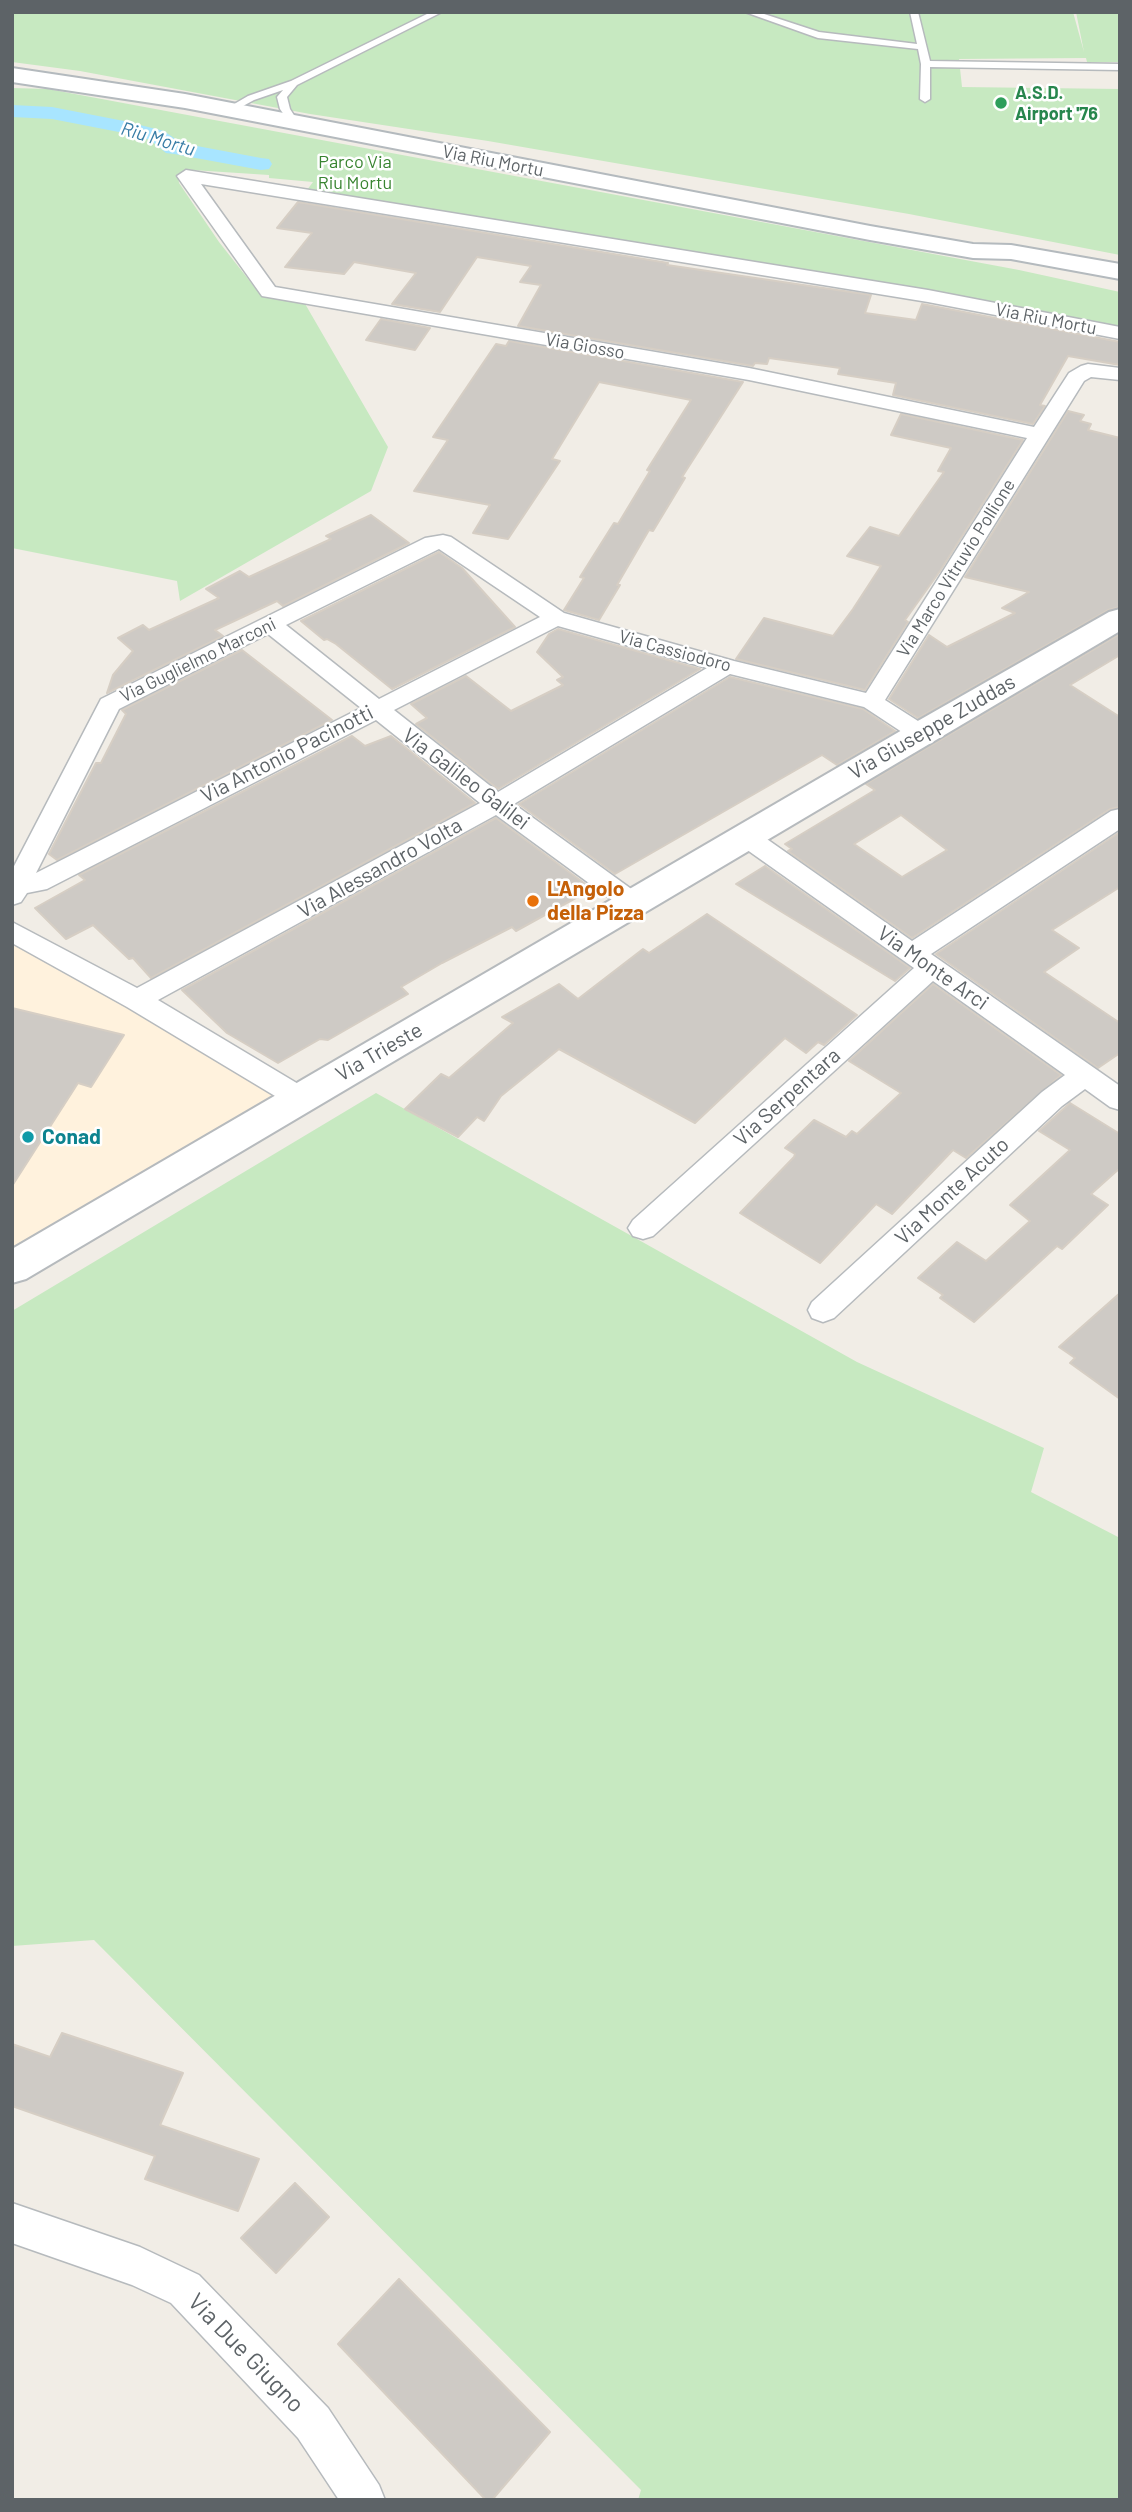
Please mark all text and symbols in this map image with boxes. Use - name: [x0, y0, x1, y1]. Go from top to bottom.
- place label: A.S.D. Airport '76: [1015, 82, 1098, 124]
- marker: A.S.D. Airport '76: [993, 95, 1009, 111]
- water label: Riu Mortu: [118, 117, 198, 161]
- street label: Via Riu Mortu: [441, 141, 545, 181]
- park label: Parco Via Riu Mortu: [318, 151, 392, 194]
- street label: Via Riu Mortu: [994, 299, 1098, 339]
- street label: Via Giosso: [544, 328, 626, 364]
- street label: Via Marco Vitruvio Pollione: [892, 475, 1020, 661]
- street label: Via Guglielmo Marconi: [116, 613, 280, 707]
- street label: Via Cassiodoro: [616, 626, 734, 676]
- street label: Via Giuseppe Zuddas: [844, 669, 1020, 785]
- street label: Via Antonio Pacinotti: [196, 700, 378, 808]
- street label: Via Galileo Galilei: [397, 723, 535, 835]
- street label: Via Alessandro Volta: [294, 812, 466, 924]
- place label: L'Angolo della Pizza: [547, 876, 644, 926]
- marker: L'Angolo della Pizza: [525, 893, 541, 909]
- street label: Via Monte Arci: [873, 920, 993, 1016]
- street label: Via Trieste: [331, 1017, 427, 1087]
- street label: Via Serpentara: [729, 1043, 845, 1151]
- place label: Conad: [42, 1124, 101, 1150]
- marker: Conad: [20, 1129, 36, 1145]
- street label: Via Monte Acuto: [890, 1132, 1014, 1250]
- street label: Via Due Giugno: [182, 2287, 310, 2419]

